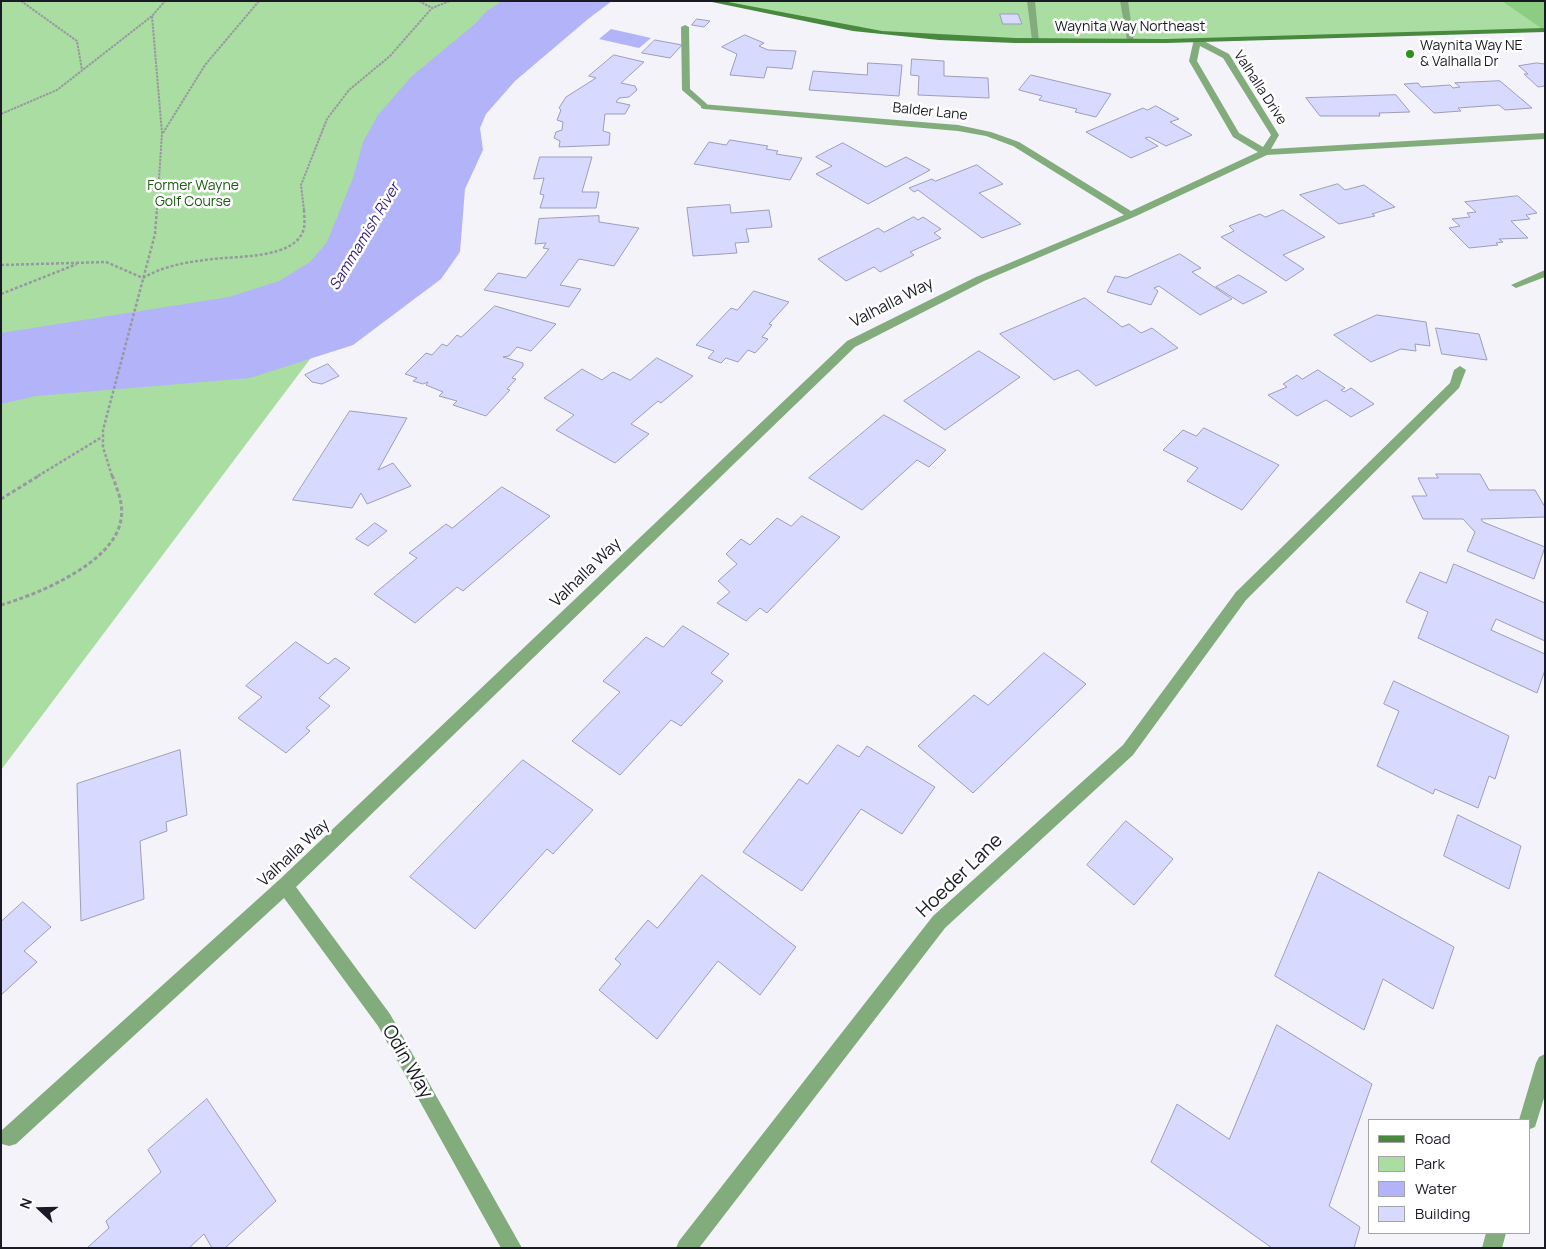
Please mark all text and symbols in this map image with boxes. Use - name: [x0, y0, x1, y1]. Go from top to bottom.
- street label: Waynita Way Northeast: [1055, 19, 1205, 35]
- place label: Waynita Way NE & Valhalla Dr: [1420, 38, 1523, 70]
- street label: Valhalla Drive: [1230, 48, 1290, 128]
- marker: Waynita Way NE & Valhalla Dr: [1404, 48, 1416, 60]
- street label: Balder Lane: [892, 100, 968, 124]
- park label: Former Wayne Golf Course: [147, 178, 239, 210]
- water label: Sammamish River: [326, 180, 404, 294]
- street label: Valhalla Way: [847, 274, 937, 332]
- street label: Valhalla Way: [547, 535, 625, 611]
- street label: Valhalla Way: [254, 815, 334, 891]
- street label: Hoeder Lane: [912, 829, 1008, 923]
- street label: Odin Way: [377, 1021, 437, 1103]
- legend: [1368, 1119, 1531, 1234]
- text: Road: [1415, 1128, 1451, 1149]
- text: Park: [1415, 1153, 1445, 1174]
- text: Water: [1415, 1178, 1457, 1199]
- north arrow: [15, 1184, 65, 1234]
- text: N: [15, 1195, 36, 1212]
- text: Building: [1415, 1203, 1470, 1224]

